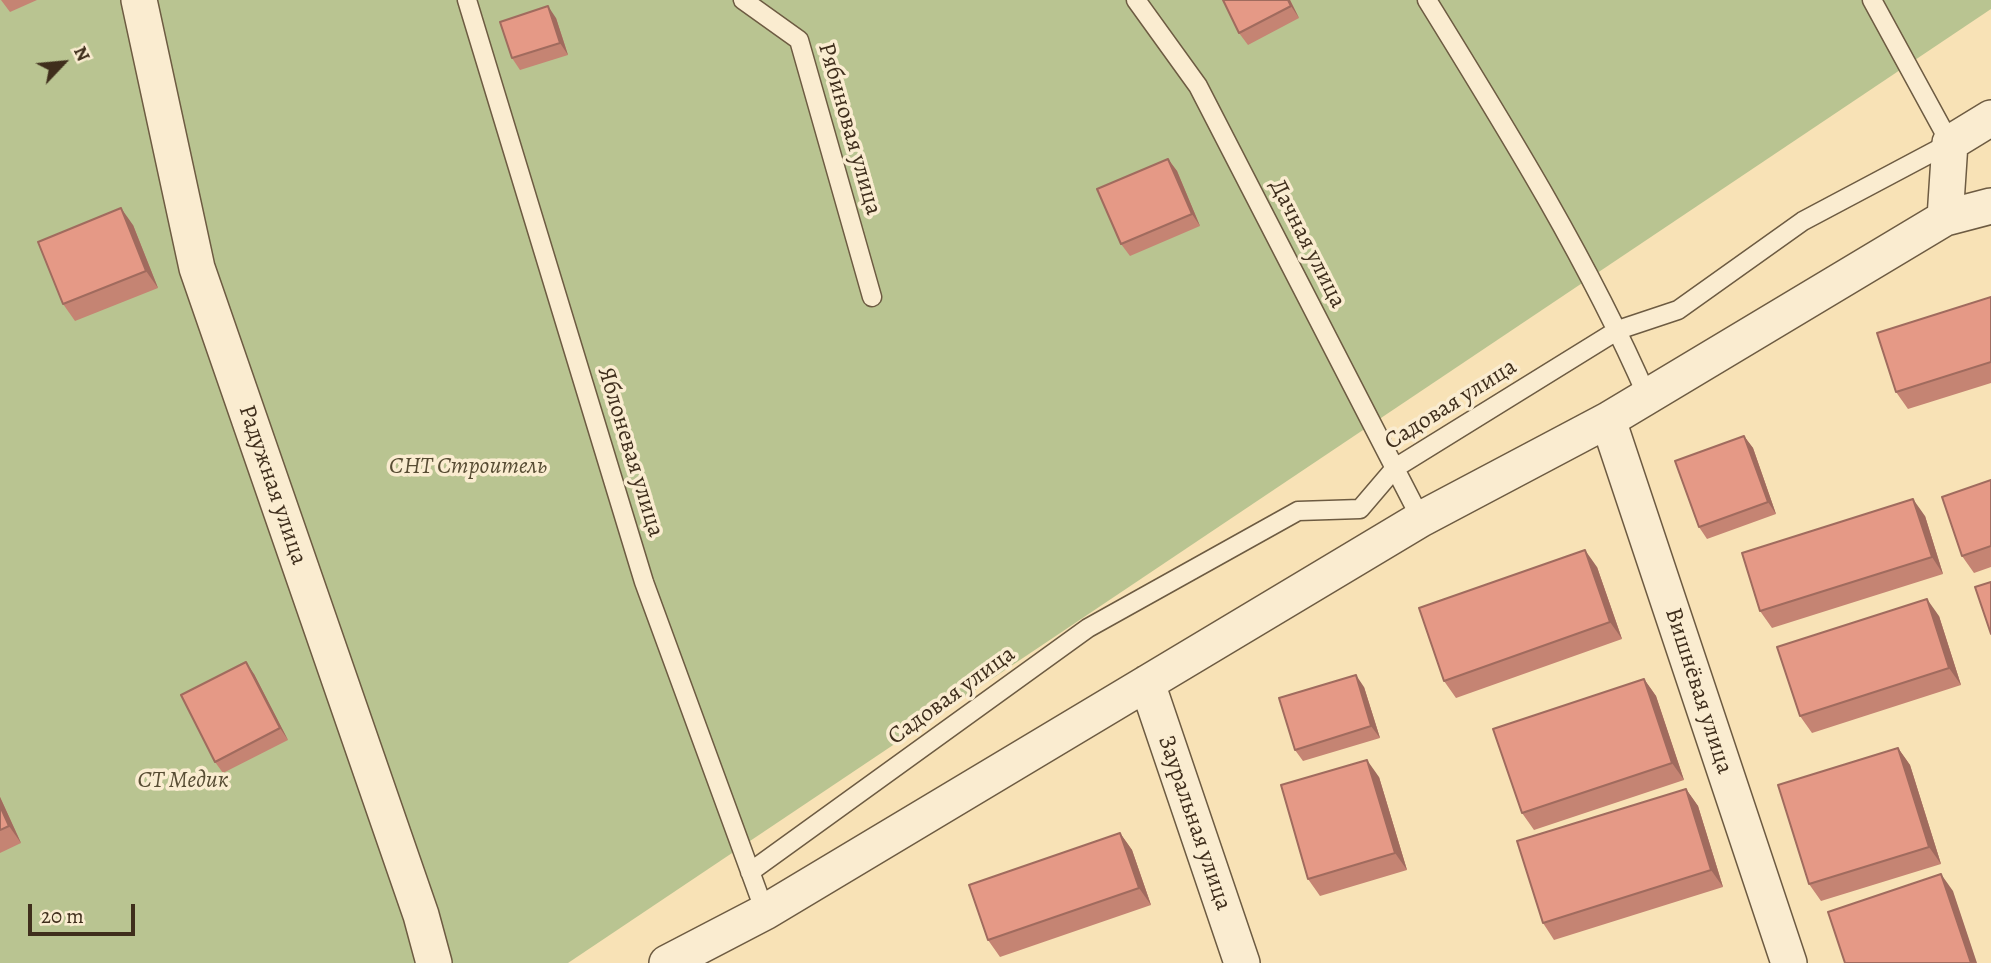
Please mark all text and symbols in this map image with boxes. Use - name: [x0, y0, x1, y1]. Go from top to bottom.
- north arrow: [28, 28, 98, 98]
- street label: Рябиновая улица: [811, 40, 887, 218]
- text: N: [67, 42, 97, 66]
- street label: Дачная улица: [1262, 175, 1352, 313]
- street label: Садовая улица: [1380, 353, 1522, 457]
- street label: Яблоневая улица: [590, 363, 670, 541]
- street label: Радужная улица: [231, 401, 313, 569]
- park label: СНТ Строитель: [389, 453, 547, 481]
- street label: Вишнёвая улица: [1658, 604, 1738, 778]
- street label: Садовая улица: [883, 640, 1021, 752]
- street label: Зауральная улица: [1151, 732, 1237, 914]
- park label: СТ Медик: [137, 767, 229, 795]
- scale bar: [32, 890, 138, 934]
- text: 20 m: [41, 902, 84, 930]

